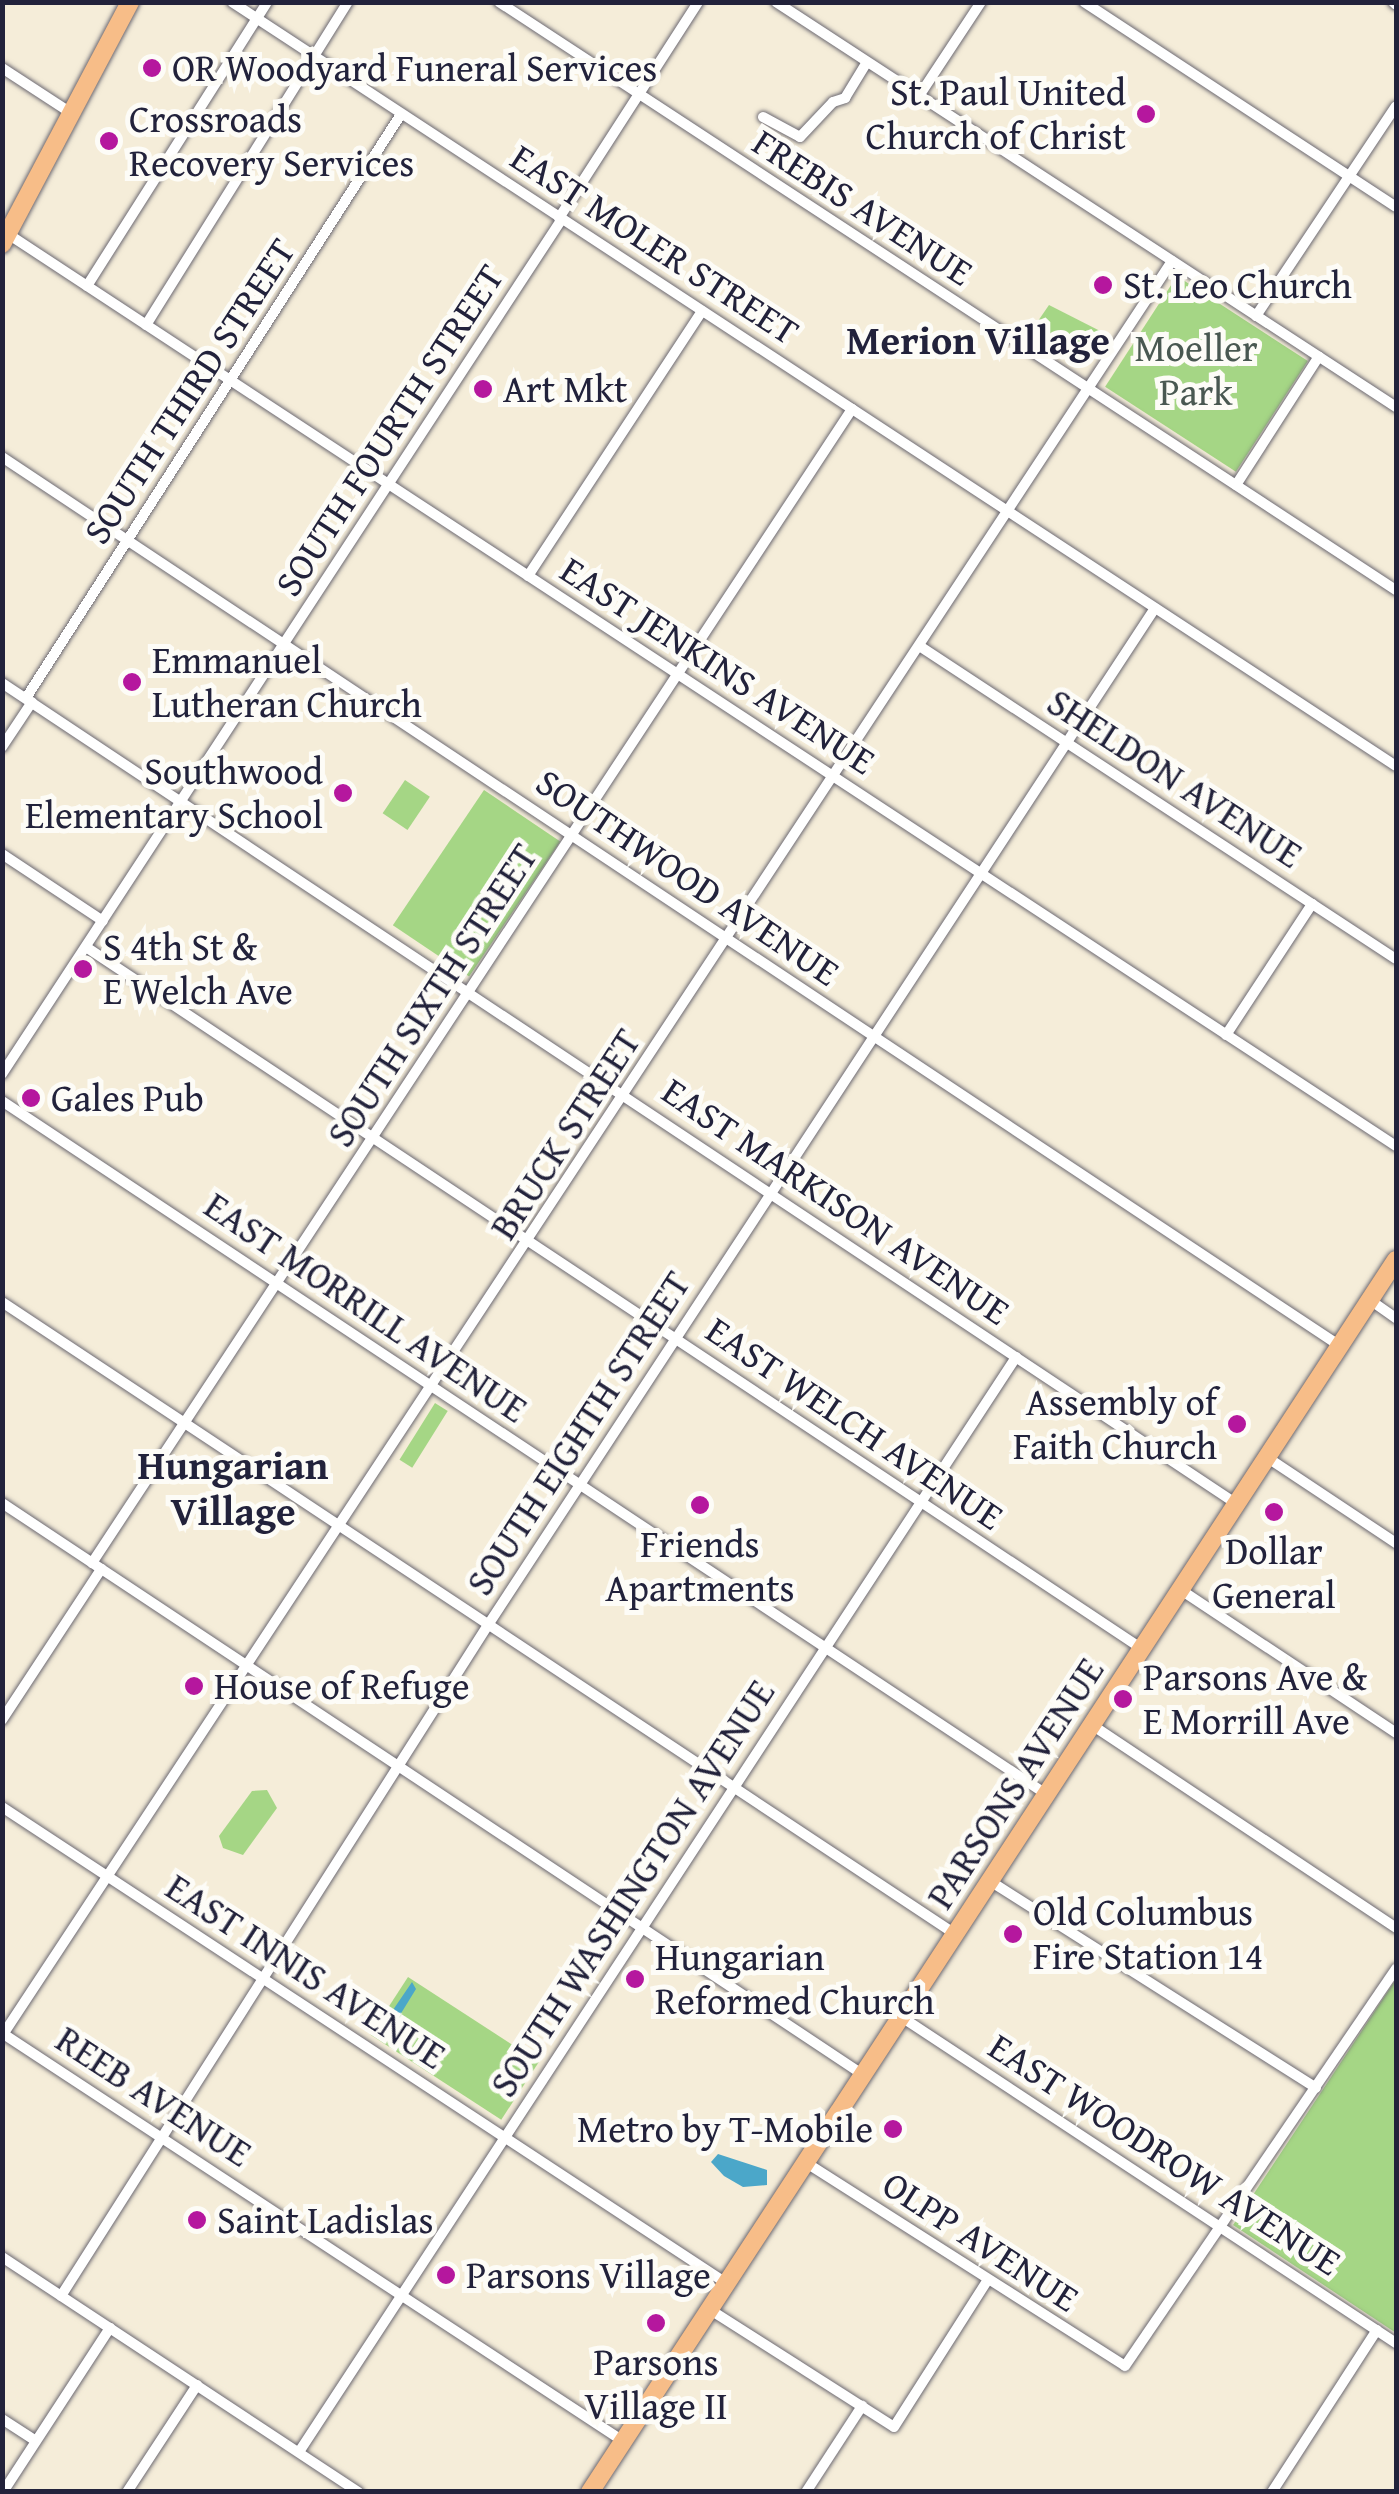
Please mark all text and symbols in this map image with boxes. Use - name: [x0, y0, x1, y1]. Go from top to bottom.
- place label: OR Woodyard Funeral Services: [172, 45, 657, 91]
- marker: OR Woodyard Funeral Services: [141, 57, 163, 79]
- place label: St. Paul United Church of Christ: [866, 69, 1126, 158]
- place label: Crossroads Recovery Services: [129, 96, 414, 185]
- marker: St. Paul United Church of Christ: [1135, 103, 1157, 125]
- street label: FREBIS AVENUE: [744, 119, 982, 295]
- marker: Crossroads Recovery Services: [98, 130, 120, 152]
- street label: EAST MOLER STREET: [502, 134, 808, 354]
- street label: SOUTH THIRD STREET: [73, 230, 305, 552]
- street label: SOUTH FOURTH STREET: [265, 256, 513, 604]
- place label: St. Leo Church: [1123, 262, 1352, 308]
- marker: St. Leo Church: [1092, 274, 1114, 296]
- district label: Merion Village: [846, 316, 1110, 364]
- park label: Moeller Park: [1134, 325, 1258, 414]
- place label: Art Mkt: [503, 366, 627, 412]
- marker: Art Mkt: [472, 378, 494, 400]
- street label: EAST JENKINS AVENUE: [552, 546, 884, 784]
- place label: Emmanuel Lutheran Church: [152, 637, 422, 726]
- marker: Emmanuel Lutheran Church: [121, 671, 143, 693]
- street label: SHELDON AVENUE: [1039, 679, 1311, 877]
- place label: Southwood Elementary School: [25, 748, 323, 838]
- street label: SOUTHWOOD AVENUE: [528, 759, 848, 995]
- marker: Southwood Elementary School: [332, 782, 354, 804]
- street label: SOUTH SIXTH STREET: [317, 835, 547, 1155]
- place label: S 4th St & E Welch Ave: [103, 924, 293, 1014]
- marker: S 4th St & E Welch Ave: [72, 958, 94, 980]
- street label: BRUCK STREET: [480, 1020, 650, 1248]
- street label: EAST MARKISON AVENUE: [654, 1068, 1018, 1334]
- place label: Gales Pub: [51, 1075, 204, 1121]
- marker: Gales Pub: [20, 1087, 42, 1109]
- street label: EAST MORRILL AVENUE: [196, 1182, 536, 1432]
- street label: SOUTH EIGHTH STREET: [456, 1263, 700, 1603]
- street label: EAST WELCH AVENUE: [698, 1307, 1012, 1539]
- place label: Assembly of Faith Church: [1013, 1379, 1217, 1468]
- marker: Assembly of Faith Church: [1226, 1413, 1248, 1435]
- district label: Hungarian Village: [138, 1441, 328, 1535]
- marker: Friends Apartments: [689, 1494, 711, 1516]
- marker: Dollar General: [1263, 1501, 1285, 1523]
- place label: Friends Apartments: [605, 1521, 795, 1610]
- place label: Dollar General: [1212, 1528, 1336, 1618]
- street label: PARSONS AVENUE: [917, 1649, 1113, 1917]
- place label: Parsons Ave & E Morrill Ave: [1143, 1654, 1367, 1744]
- place label: House of Refuge: [214, 1663, 470, 1709]
- street label: SOUTH WASHINGTON AVENUE: [480, 1671, 784, 2105]
- marker: House of Refuge: [183, 1675, 205, 1697]
- marker: Parsons Ave & E Morrill Ave: [1112, 1688, 1134, 1710]
- street label: EAST INNIS AVENUE: [158, 1864, 454, 2078]
- place label: Old Columbus Fire Station 14: [1033, 1889, 1263, 1978]
- marker: Old Columbus Fire Station 14: [1002, 1923, 1024, 1945]
- place label: Hungarian Reformed Church: [655, 1934, 935, 2024]
- marker: Hungarian Reformed Church: [624, 1968, 646, 1990]
- street label: REEB AVENUE: [48, 2016, 260, 2176]
- street label: EAST WOODROW AVENUE: [981, 2023, 1349, 2285]
- place label: Metro by T-Mobile: [577, 2106, 873, 2152]
- marker: Metro by T-Mobile: [882, 2118, 904, 2140]
- street label: OLPP AVENUE: [875, 2161, 1087, 2321]
- place label: Saint Ladislas: [217, 2197, 434, 2243]
- marker: Saint Ladislas: [186, 2209, 208, 2231]
- place label: Parsons Village: [466, 2252, 711, 2298]
- marker: Parsons Village: [435, 2264, 457, 2286]
- marker: Parsons Village II: [645, 2312, 667, 2334]
- place label: Parsons Village II: [584, 2339, 728, 2428]

